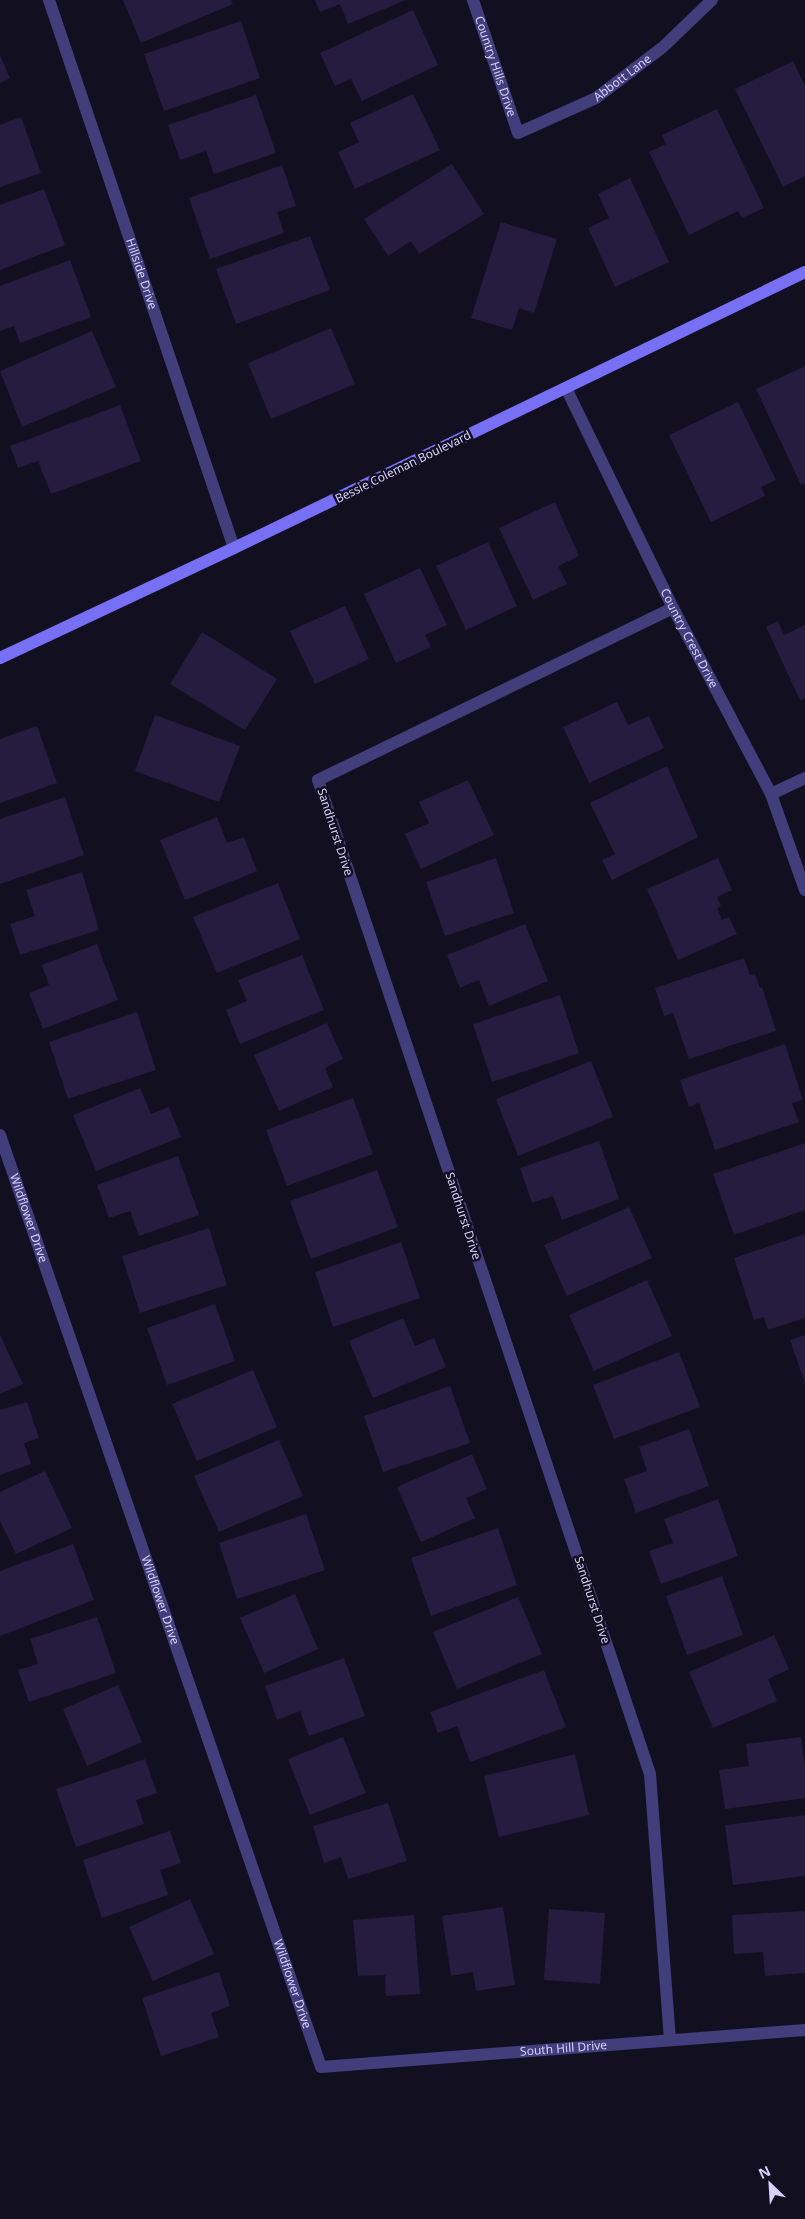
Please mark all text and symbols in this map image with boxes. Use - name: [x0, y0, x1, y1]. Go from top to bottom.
- street label: Country Hills Drive: [471, 14, 521, 119]
- street label: Abbott Lane: [590, 50, 655, 105]
- street label: Hillside Drive: [122, 236, 162, 312]
- street label: Bessie Coleman Boulevard: [332, 426, 474, 507]
- street label: Country Crest Drive: [657, 585, 723, 691]
- street label: Sandhurst Drive: [313, 786, 358, 878]
- street label: Sandhurst Drive: [441, 1170, 486, 1262]
- street label: Wildflower Drive: [6, 1171, 52, 1265]
- street label: Wildflower Drive: [137, 1553, 184, 1647]
- street label: Sandhurst Drive: [570, 1554, 615, 1646]
- street label: Wildflower Drive: [270, 1937, 316, 2031]
- street label: South Hill Drive: [519, 2036, 608, 2060]
- north arrow: [745, 2159, 795, 2209]
- text: N: [755, 2161, 773, 2183]

